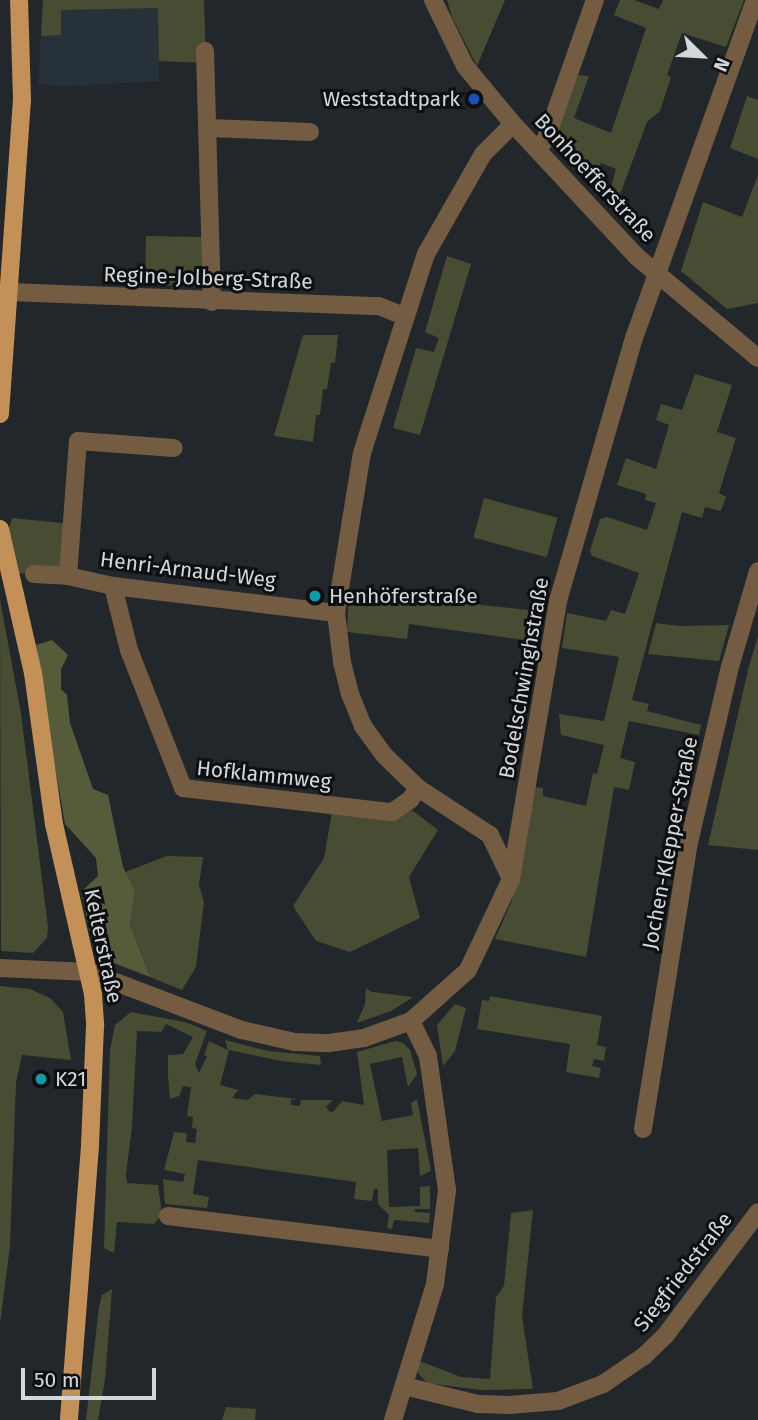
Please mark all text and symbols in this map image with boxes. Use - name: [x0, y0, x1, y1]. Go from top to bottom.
- north arrow: [667, 21, 737, 91]
- text: N: [709, 54, 735, 75]
- place label: Weststadtpark: [323, 86, 460, 112]
- marker: Weststadtpark: [466, 91, 482, 107]
- street label: Bonhoefferstraße: [529, 109, 661, 247]
- street label: Regine-Jolberg-Straße: [103, 262, 313, 294]
- street label: Henri-Arnaud-Weg: [99, 547, 277, 593]
- street label: Bodelschwinghstraße: [494, 575, 554, 781]
- place label: Henhöferstraße: [329, 583, 478, 609]
- marker: Henhöferstraße: [307, 588, 323, 604]
- street label: Jochen-Klepper-Straße: [637, 734, 703, 952]
- street label: Hofklammweg: [195, 755, 333, 795]
- street label: Kelterstraße: [79, 887, 127, 1005]
- place label: K21: [55, 1066, 86, 1092]
- marker: K21: [33, 1071, 49, 1087]
- street label: Siegfriedstraße: [628, 1207, 738, 1337]
- scale bar: [24, 1354, 159, 1398]
- text: 50 m: [34, 1367, 80, 1393]

